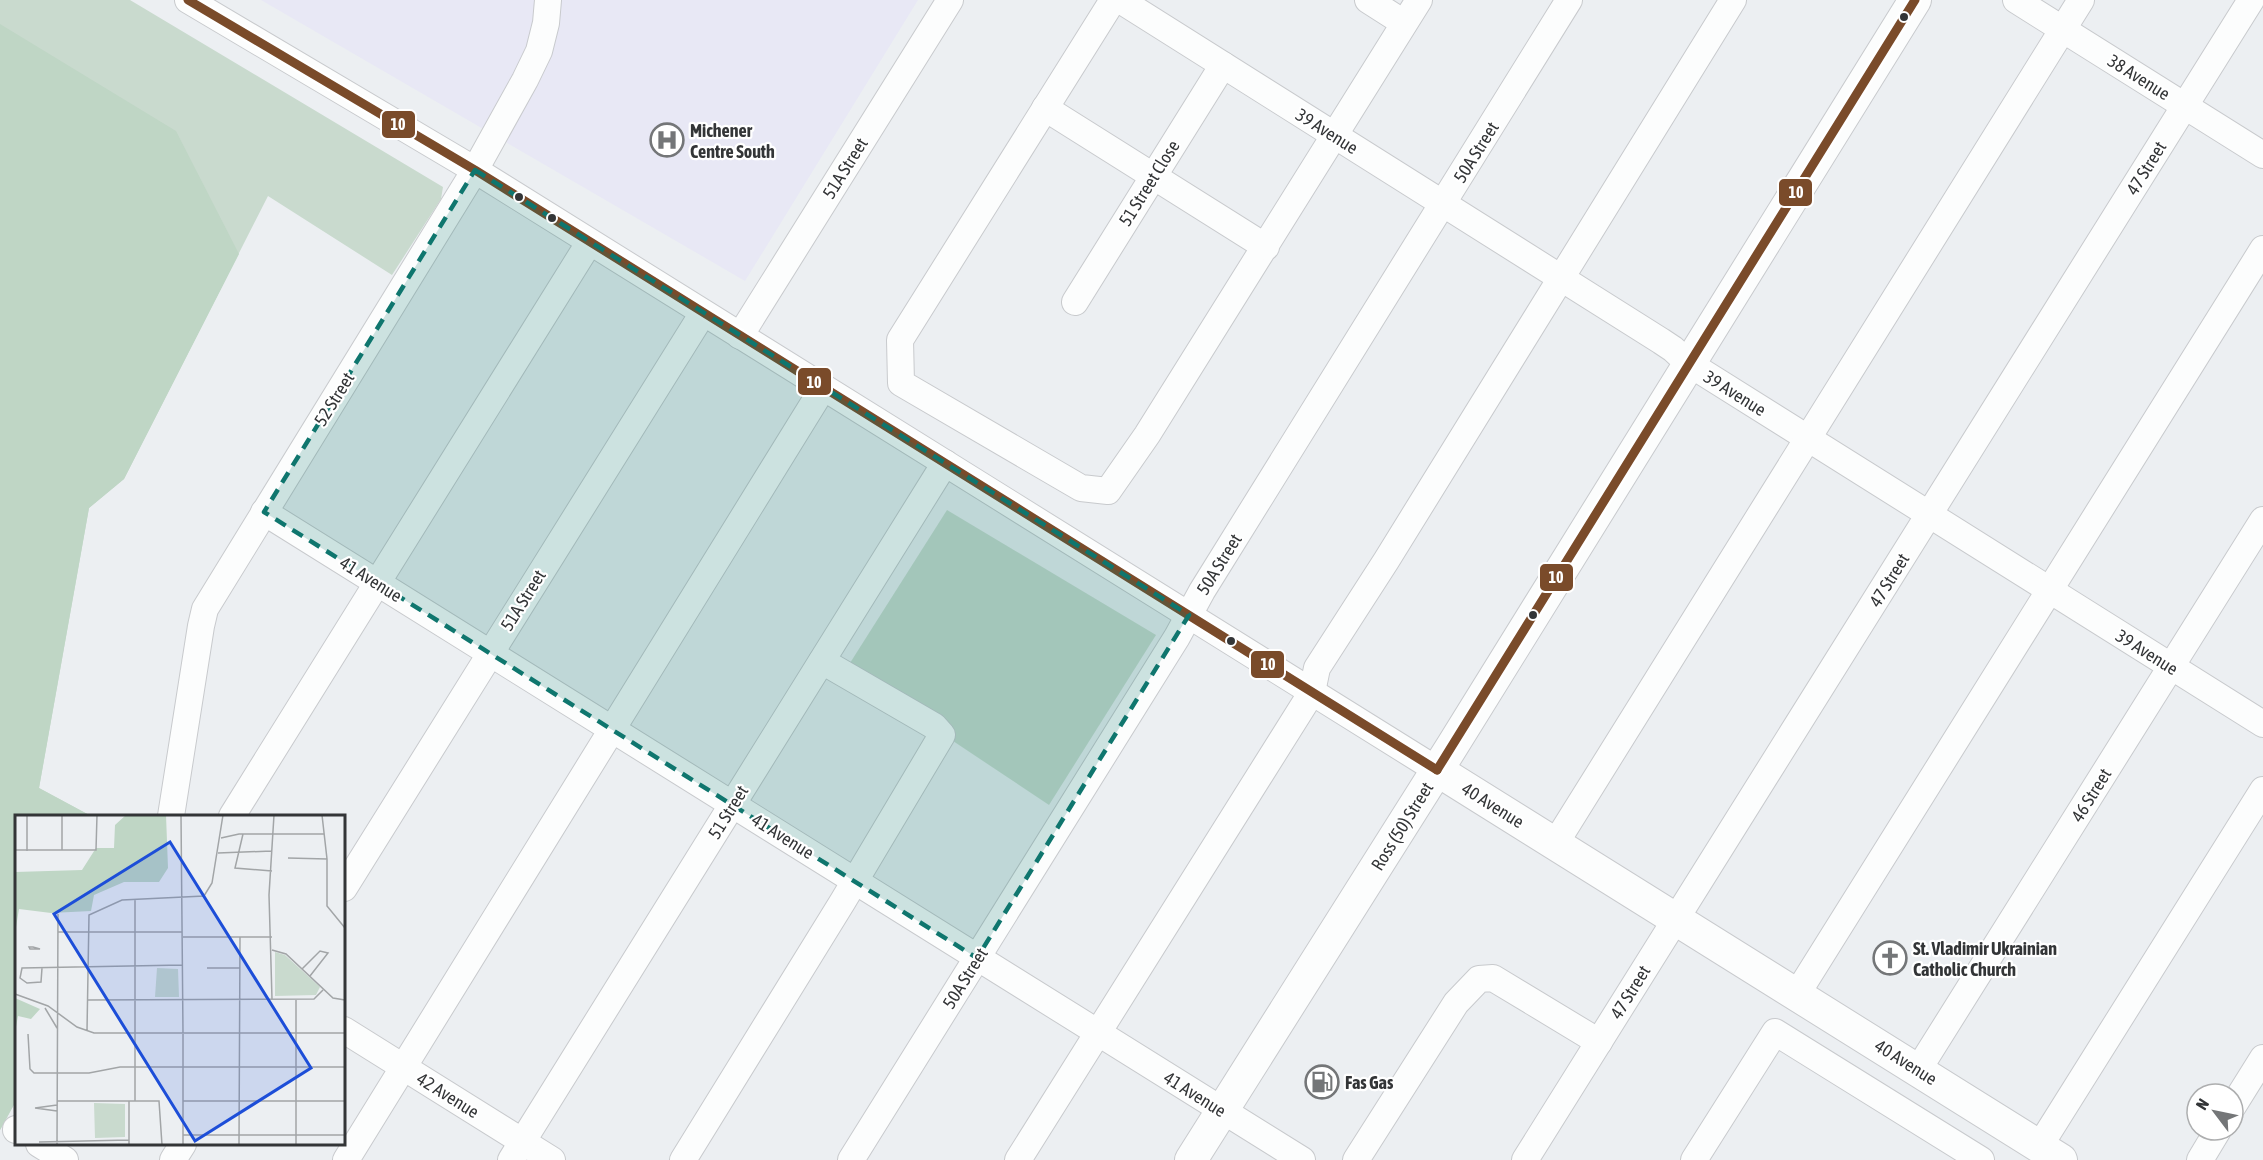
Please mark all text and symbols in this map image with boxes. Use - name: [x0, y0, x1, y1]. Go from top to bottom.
- unlabelled marker: [1898, 11, 1910, 23]
- street label: 38 Avenue: [2104, 50, 2174, 104]
- street label: 39 Avenue: [1292, 104, 1362, 158]
- line badge: 10: [381, 110, 416, 139]
- text: 10: [390, 115, 406, 133]
- street label: 50A Street: [1449, 118, 1503, 186]
- place label: Michener Centre South: [690, 120, 775, 162]
- hospital icon: Michener Centre South: [649, 122, 685, 158]
- street label: 51A Street: [818, 134, 872, 202]
- street label: 51 Street Close: [1114, 136, 1184, 230]
- street label: 47 Street: [2121, 137, 2171, 199]
- line badge: 10: [1778, 178, 1813, 207]
- text: 10: [1788, 183, 1804, 201]
- unlabelled marker: [513, 191, 525, 203]
- unlabelled marker: [546, 212, 558, 224]
- street label: 39 Avenue: [1700, 366, 1770, 420]
- line badge: 10: [797, 367, 832, 396]
- street label: 52 Street: [309, 368, 359, 430]
- text: 10: [806, 373, 822, 391]
- street label: 50A Street: [1192, 530, 1246, 598]
- street label: 47 Street: [1864, 549, 1914, 611]
- street label: 41 Avenue: [336, 552, 406, 606]
- line badge: 10: [1539, 563, 1574, 592]
- street label: 51A Street: [496, 566, 550, 634]
- text: 10: [1548, 568, 1564, 586]
- unlabelled marker: [1527, 609, 1539, 621]
- street label: 39 Avenue: [2112, 625, 2182, 679]
- unlabelled marker: [1225, 635, 1237, 647]
- line badge: 10: [1250, 650, 1285, 679]
- text: 10: [1260, 655, 1276, 673]
- street label: 46 Street: [2066, 764, 2116, 826]
- street label: Ross (50) Street: [1367, 778, 1437, 874]
- street label: 40 Avenue: [1458, 778, 1528, 832]
- street label: 51 Street: [703, 781, 753, 843]
- street label: 41 Avenue: [748, 809, 818, 863]
- inset map: [15, 815, 345, 1145]
- place label: St. Vladimir Ukrainian Catholic Church: [1913, 938, 2057, 980]
- church icon: St. Vladimir Ukrainian Catholic Church: [1872, 940, 1908, 976]
- street label: 50A Street: [938, 944, 992, 1012]
- street label: 47 Street: [1605, 961, 1655, 1023]
- street label: 40 Avenue: [1871, 1035, 1941, 1089]
- fuel station icon: Fas Gas: [1304, 1064, 1340, 1100]
- street label: 41 Avenue: [1160, 1067, 1230, 1121]
- street label: 42 Avenue: [413, 1068, 483, 1122]
- place label: Fas Gas: [1345, 1072, 1394, 1093]
- north arrow: [2185, 1082, 2245, 1142]
- text: N: [2192, 1095, 2212, 1113]

